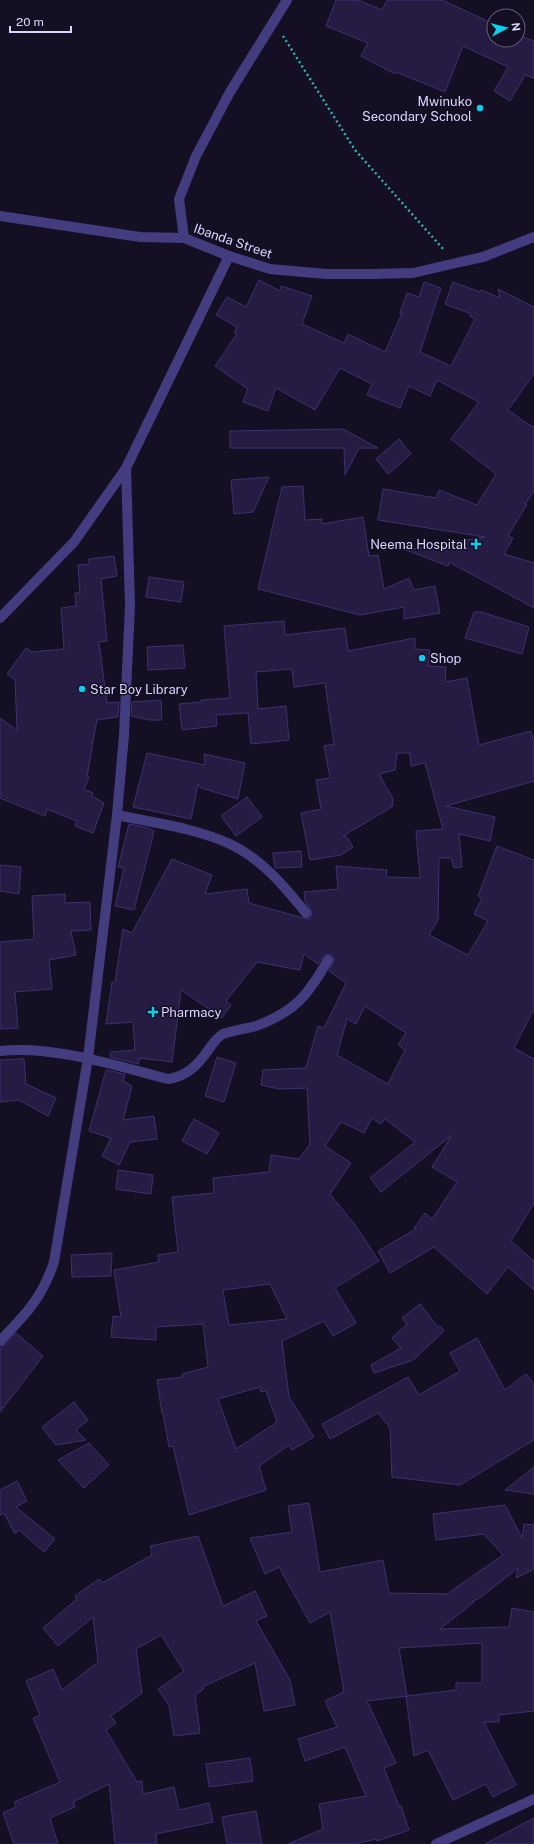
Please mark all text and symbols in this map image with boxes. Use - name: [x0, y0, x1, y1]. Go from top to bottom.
- scale bar: [10, 8, 71, 34]
- north arrow: [486, 8, 526, 48]
- text: 20 m: [16, 15, 44, 29]
- text: N: [509, 22, 522, 32]
- place label: Mwinuko Secondary School: [362, 94, 472, 124]
- marker: Mwinuko Secondary School: [475, 103, 485, 113]
- street label: Ibanda Street: [192, 221, 274, 261]
- place label: Neema Hospital: [370, 537, 467, 552]
- marker: Neema Hospital: [470, 538, 482, 550]
- place label: Shop: [430, 651, 462, 666]
- marker: Shop: [417, 653, 427, 663]
- place label: Star Boy Library: [90, 682, 188, 697]
- marker: Star Boy Library: [77, 684, 87, 694]
- place label: Pharmacy: [161, 1005, 221, 1020]
- marker: Pharmacy: [148, 1007, 158, 1017]

